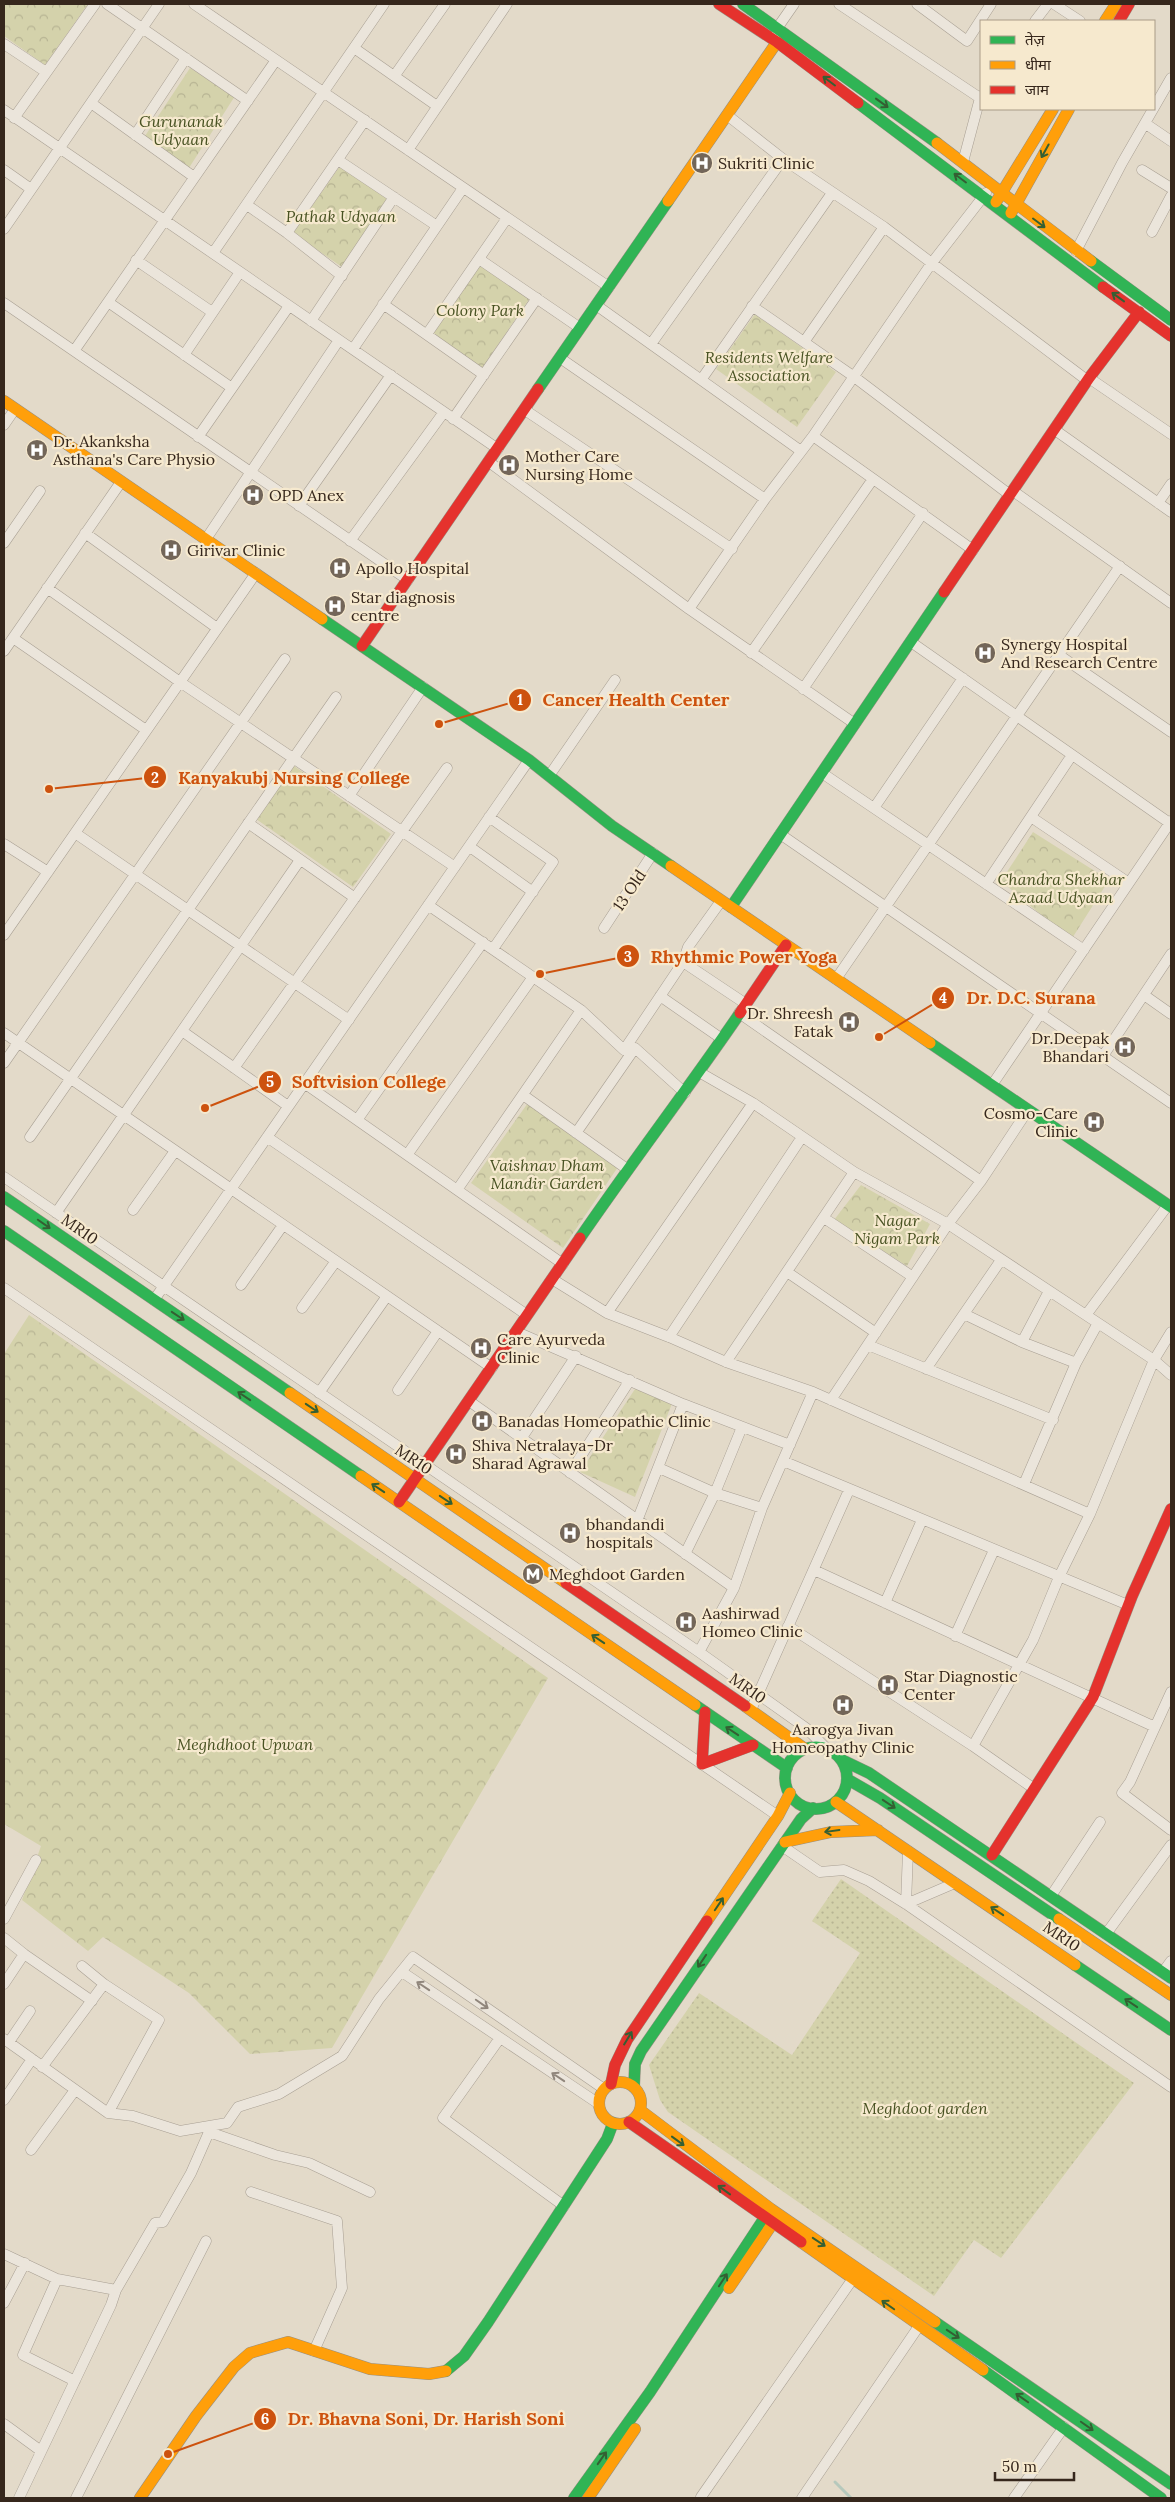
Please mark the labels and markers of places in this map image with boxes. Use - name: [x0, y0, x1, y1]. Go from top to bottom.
- hospital icon: Sukriti Clinic: [690, 151, 714, 175]
- place label: Sukriti Clinic: [718, 153, 814, 173]
- place label: Dr. Akanksha Asthana's Care Physio: [52, 431, 215, 469]
- hospital icon: Dr. Akanksha Asthana's Care Physio: [25, 438, 49, 462]
- place label: Mother Care Nursing Home: [525, 446, 633, 484]
- hospital icon: Mother Care Nursing Home: [497, 453, 521, 477]
- hospital icon: OPD Anex: [241, 483, 265, 507]
- place label: OPD Anex: [269, 485, 345, 505]
- hospital icon: Girivar Clinic: [159, 538, 183, 562]
- place label: Girivar Clinic: [187, 540, 285, 560]
- hospital icon: Apollo Hospital: [328, 556, 352, 580]
- place label: Apollo Hospital: [355, 558, 469, 578]
- place label: Star diagnosis centre: [351, 587, 455, 625]
- hospital icon: Star diagnosis centre: [323, 594, 347, 618]
- place label: Synergy Hospital And Research Centre: [1000, 634, 1158, 672]
- hospital icon: Synergy Hospital And Research Centre: [973, 641, 997, 665]
- callout: Cancer Health Center: [507, 684, 739, 717]
- callout: Kanyakubj Nursing College: [143, 761, 420, 794]
- callout: Rhythmic Power Yoga: [615, 940, 847, 973]
- callout: Dr. D.C. Surana: [931, 982, 1105, 1015]
- place label: Dr. Shreesh Fatak: [747, 1003, 833, 1041]
- hospital icon: Dr. Shreesh Fatak: [837, 1010, 861, 1034]
- place label: Dr.Deepak Bhandari: [1031, 1028, 1109, 1066]
- hospital icon: Dr.Deepak Bhandari: [1113, 1035, 1137, 1059]
- callout: Softvision College: [257, 1065, 457, 1098]
- place label: Cosmo-Care Clinic: [984, 1103, 1078, 1141]
- hospital icon: Cosmo-Care Clinic: [1082, 1110, 1106, 1134]
- place label: Care Ayurveda Clinic: [497, 1329, 605, 1367]
- hospital icon: Care Ayurveda Clinic: [469, 1336, 493, 1360]
- hospital icon: Banadas Homeopathic Clinic: [470, 1409, 494, 1433]
- place label: Banadas Homeopathic Clinic: [498, 1411, 711, 1431]
- place label: Shiva Netralaya-Dr Sharad Agrawal: [472, 1435, 613, 1473]
- hospital icon: Shiva Netralaya-Dr Sharad Agrawal: [444, 1442, 468, 1466]
- place label: bhandandi hospitals: [586, 1514, 664, 1552]
- hospital icon: bhandandi hospitals: [558, 1521, 582, 1545]
- metro station icon: Meghdoot Garden: [521, 1562, 545, 1586]
- place label: Meghdoot Garden: [549, 1564, 685, 1584]
- place label: Aashirwad Homeo Clinic: [701, 1603, 803, 1641]
- hospital icon: Aashirwad Homeo Clinic: [674, 1610, 698, 1634]
- place label: Star Diagnostic Center: [904, 1666, 1018, 1704]
- hospital icon: Star Diagnostic Center: [876, 1673, 900, 1697]
- hospital icon: Aarogya Jivan Homeopathy Clinic: [831, 1693, 855, 1717]
- place label: Aarogya Jivan Homeopathy Clinic: [772, 1719, 914, 1757]
- callout: Dr. Bhavna Soni, Dr. Harish Soni: [253, 2402, 575, 2435]

